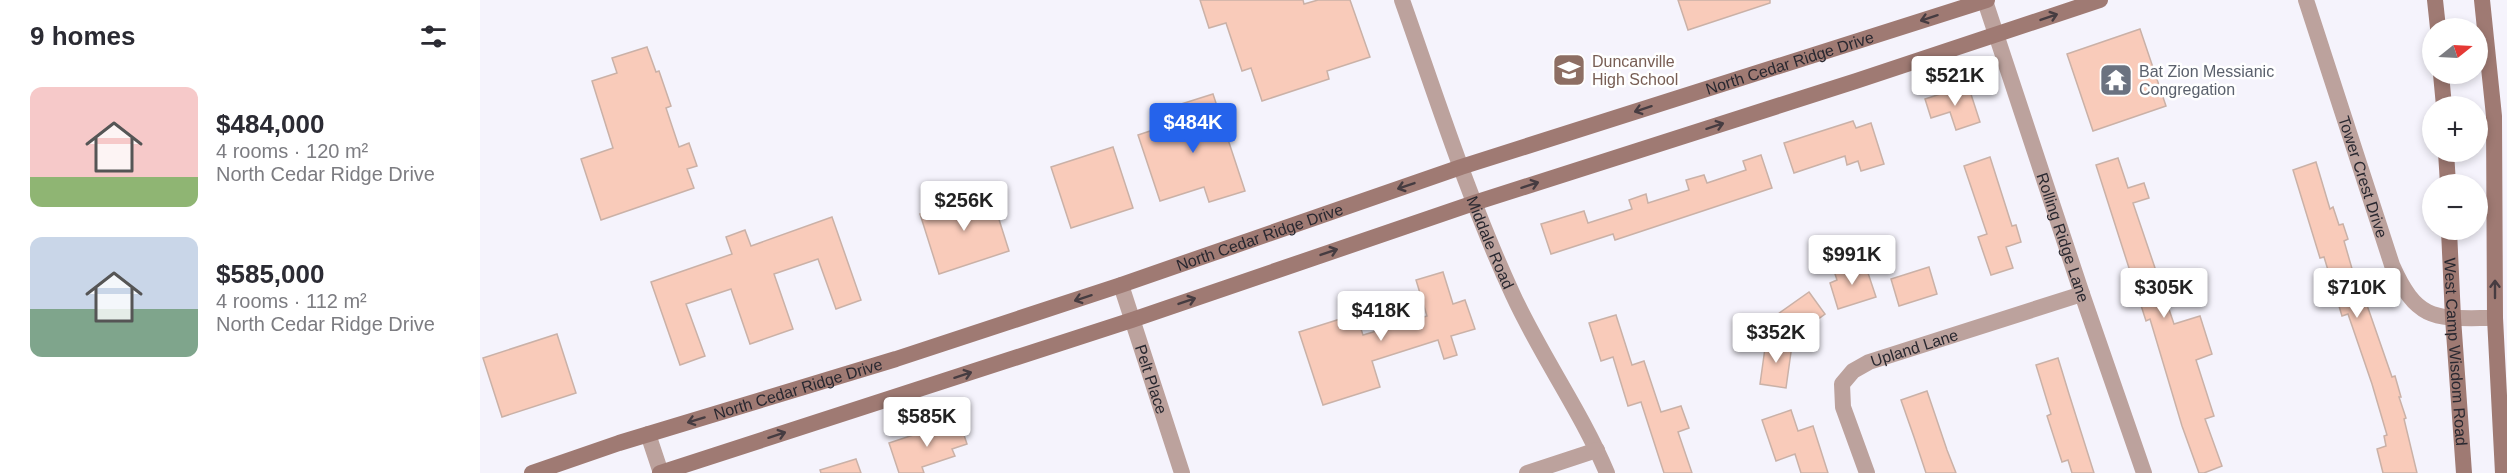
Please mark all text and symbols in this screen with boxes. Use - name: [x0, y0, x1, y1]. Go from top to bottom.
- one-way arrow: [2039, 11, 2058, 22]
- one-way arrow: [1920, 14, 1939, 25]
- north arrow: [2422, 18, 2488, 84]
- map controls: [2422, 18, 2488, 240]
- icon: filters: [417, 20, 450, 53]
- text: 9 homes: [30, 21, 136, 51]
- street label: North Cedar Ridge Drive: [1704, 28, 1876, 98]
- school or university icon: Duncanville High School: [1551, 52, 1587, 88]
- place label: Duncanville High School: [1592, 53, 1678, 88]
- pin: $521K: [1913, 56, 1997, 107]
- temple icon: Bat Zion Messianic Congregation: [2098, 62, 2134, 98]
- place label: Bat Zion Messianic Congregation: [2139, 63, 2274, 98]
- text: $521K: [1926, 64, 1984, 86]
- button: +: [2422, 96, 2488, 162]
- pin: $484K: [1151, 103, 1235, 154]
- one-way arrow: [1634, 105, 1653, 116]
- text: $484,000: [216, 109, 324, 139]
- icon: home: [78, 111, 150, 183]
- text: $484K: [1164, 111, 1222, 133]
- street label: Tower Crest Drive: [2335, 114, 2391, 240]
- one-way arrow: [1705, 120, 1724, 131]
- text: 4 rooms · 120 m²: [216, 140, 368, 162]
- text: North Cedar Ridge Drive: [216, 163, 435, 185]
- street label: Rolling Ridge Lane: [2033, 171, 2092, 305]
- button: −: [2422, 174, 2488, 240]
- one-way arrow: [1520, 179, 1539, 190]
- pin: $256K: [922, 181, 1006, 232]
- one-way arrow: [1397, 182, 1416, 193]
- text: $256K: [935, 189, 993, 211]
- street label: Middale Road: [1463, 194, 1517, 292]
- street label: North Cedar Ridge Drive: [1174, 201, 1345, 274]
- pin: $991K: [1810, 235, 1894, 286]
- text: $991K: [1823, 243, 1881, 265]
- one-way arrow: [1319, 246, 1338, 257]
- street label: West Camp Wisdom Road: [2441, 257, 2470, 446]
- text: $585,000: [216, 259, 324, 289]
- icon: home: [78, 261, 150, 333]
- pin: $305K: [2122, 268, 2206, 319]
- pin: $710K: [2315, 268, 2399, 319]
- text: $305K: [2135, 276, 2193, 298]
- text: $710K: [2328, 276, 2386, 298]
- one-way arrow: [2489, 279, 2501, 299]
- text: 4 rooms · 112 m²: [216, 290, 367, 312]
- pin: $418K: [1339, 291, 1423, 342]
- one-way arrow: [1074, 293, 1093, 304]
- one-way arrow: [1177, 294, 1196, 305]
- text: $418K: [1352, 299, 1410, 321]
- text: North Cedar Ridge Drive: [216, 313, 435, 335]
- pin: $352K: [1734, 313, 1818, 364]
- text: $352K: [1747, 321, 1805, 343]
- street label: Upland Lane: [1868, 326, 1960, 370]
- street label: Pelt Place: [1132, 342, 1170, 416]
- street label: North Cedar Ridge Drive: [712, 356, 885, 423]
- one-way arrow: [953, 368, 972, 379]
- pin: $585K: [885, 397, 969, 448]
- text: $585K: [898, 405, 956, 427]
- one-way arrow: [687, 415, 706, 426]
- one-way arrow: [767, 429, 786, 440]

